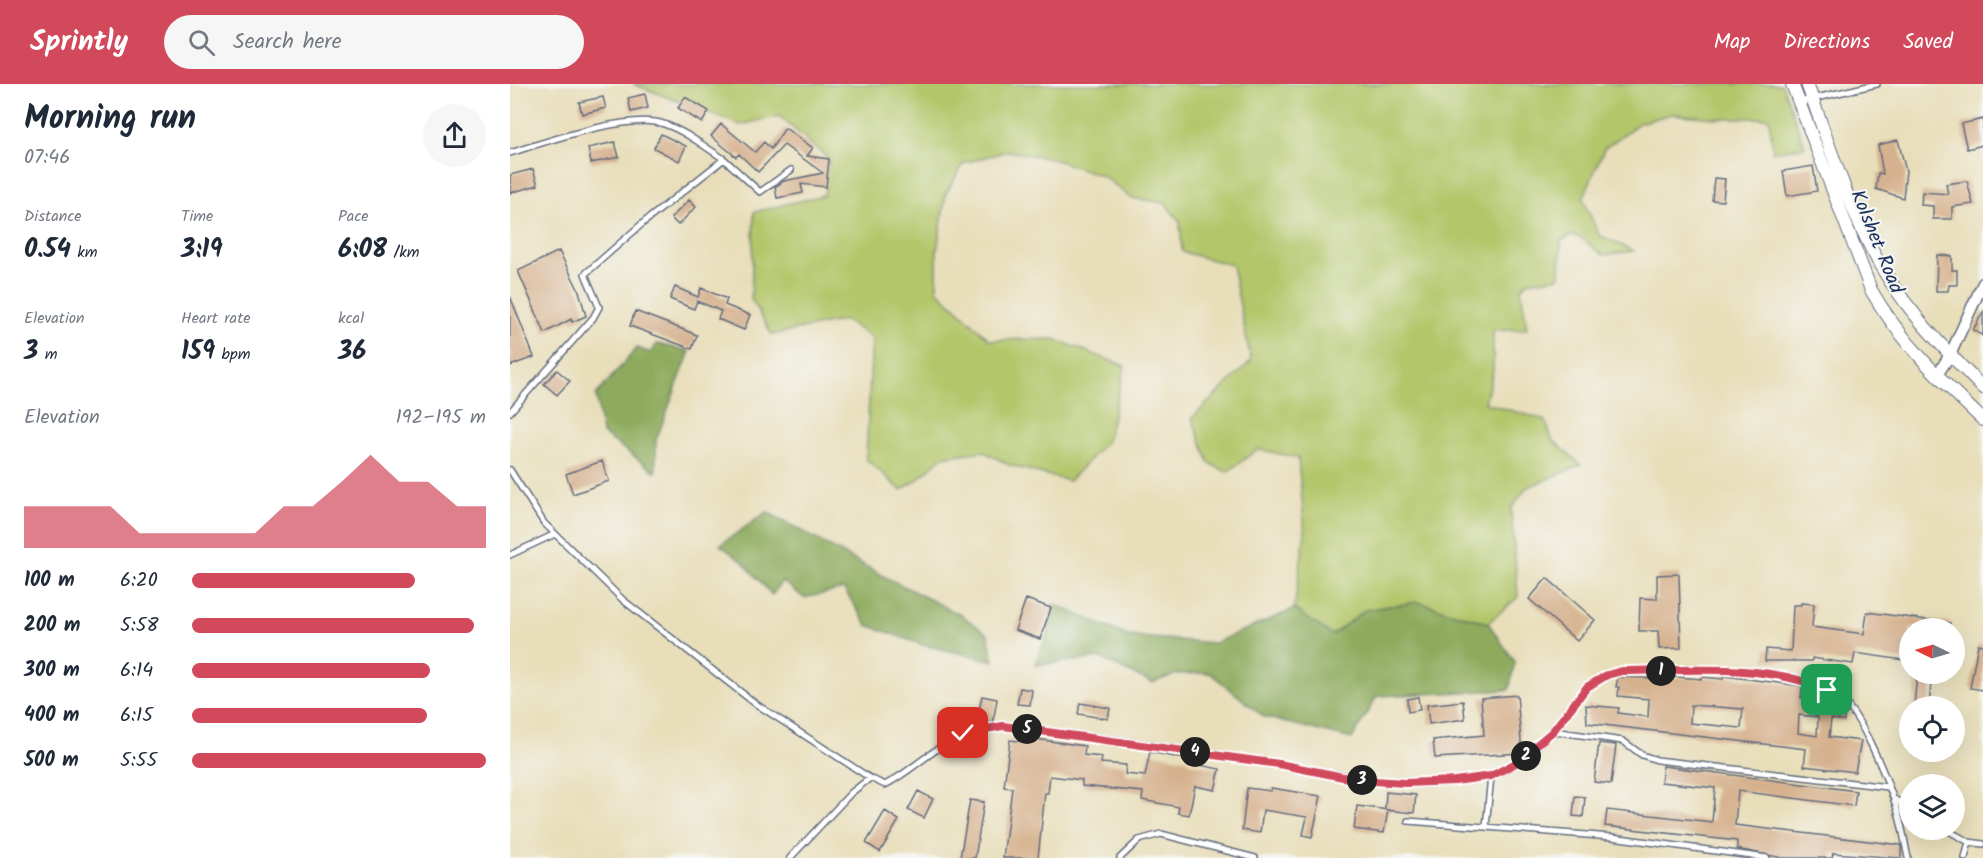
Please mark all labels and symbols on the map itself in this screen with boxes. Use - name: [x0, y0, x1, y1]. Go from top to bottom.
- street label: Kolshet Road: [1841, 185, 1912, 300]
- north arrow: [1899, 618, 1965, 684]
- pin: 1: [1646, 656, 1676, 686]
- pin: [1801, 664, 1852, 715]
- pin: [937, 707, 988, 758]
- pin: 5: [1012, 714, 1042, 744]
- pin: 4: [1180, 737, 1210, 767]
- pin: 2: [1511, 741, 1541, 771]
- pin: 3: [1347, 765, 1377, 795]

